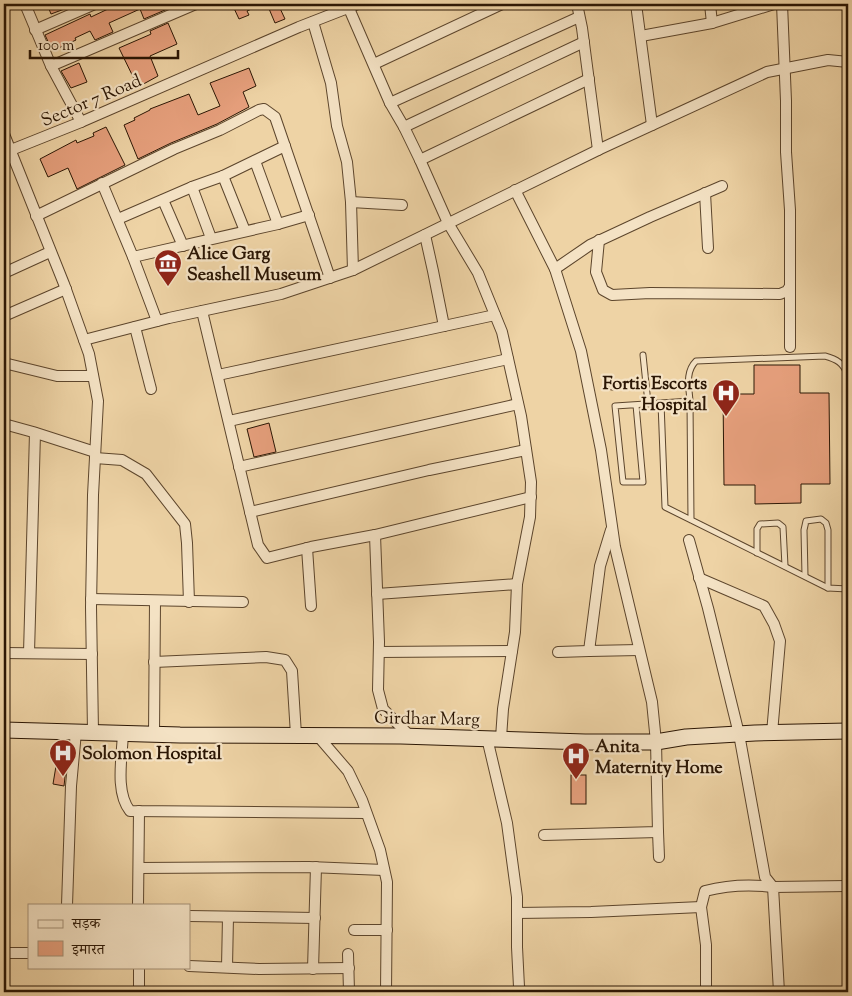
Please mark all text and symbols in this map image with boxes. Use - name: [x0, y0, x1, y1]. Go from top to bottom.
- scale bar: [30, 28, 178, 60]
- text: 100 m: [38, 36, 75, 57]
- street label: Sector 7 Road: [37, 69, 146, 135]
- place label: Alice Garg Seashell Museum: [187, 242, 322, 289]
- museum icon: Alice Garg Seashell Museum: [153, 248, 183, 287]
- place label: Fortis Escorts Hospital: [603, 372, 708, 419]
- hospital icon: Fortis Escorts Hospital: [711, 378, 741, 417]
- street label: Girdhar Marg: [374, 706, 480, 734]
- place label: Anita Maternity Home: [595, 735, 723, 782]
- hospital icon: Solomon Hospital: [48, 738, 78, 777]
- hospital icon: Anita Maternity Home: [561, 741, 591, 780]
- place label: Solomon Hospital: [82, 742, 223, 768]
- legend: [28, 904, 190, 968]
- text: सड़क: [71, 914, 101, 935]
- text: इमारत: [71, 940, 106, 961]

